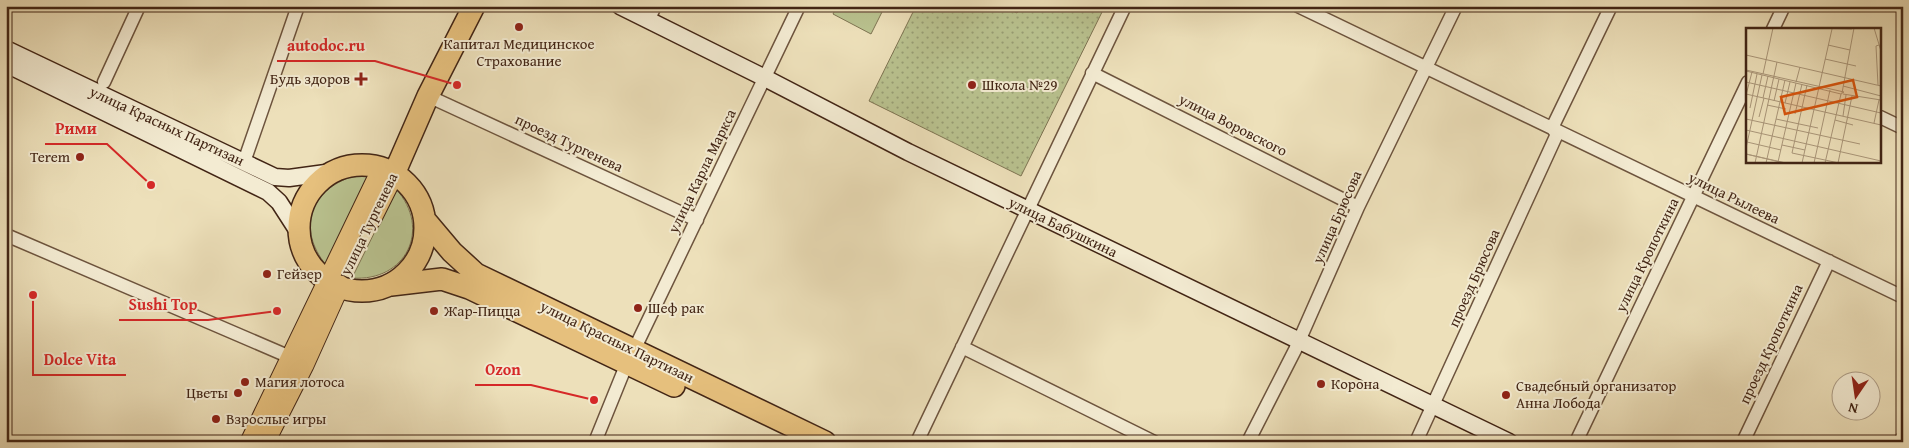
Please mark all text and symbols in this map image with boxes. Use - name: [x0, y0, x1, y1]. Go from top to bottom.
- marker: Капитал Медицинское Страхование: [513, 21, 525, 33]
- inset map: [1746, 28, 1882, 162]
- callout: autodoc.ru: [277, 30, 375, 61]
- text: autodoc.ru: [287, 33, 366, 57]
- place label: Капитал Медицинское Страхование: [444, 33, 594, 71]
- place label: Будь здоров: [270, 68, 350, 89]
- marker: Будь здоров: [354, 72, 368, 86]
- place label: Школа №29: [982, 74, 1057, 95]
- marker: Школа №29: [966, 79, 978, 91]
- street label: улица Красных Партизан: [86, 80, 248, 171]
- street label: улица Воровского: [1174, 88, 1291, 161]
- street label: улица Карла Маркса: [662, 104, 741, 237]
- street label: проезд Тургенева: [512, 108, 627, 177]
- callout: Рими: [45, 113, 107, 144]
- text: Рими: [55, 116, 97, 140]
- place label: Terem: [30, 146, 71, 167]
- marker: Terem: [74, 151, 86, 163]
- street label: улица Брюсова: [1306, 166, 1367, 268]
- street label: улица Рылеева: [1684, 166, 1784, 229]
- street label: улица Тургенева: [334, 168, 403, 279]
- street label: улица Бабушкина: [1004, 191, 1122, 262]
- street label: улица Кропоткина: [1609, 193, 1684, 316]
- street label: проезд Брюсова: [1443, 225, 1505, 330]
- place label: Гейзер: [277, 263, 322, 284]
- marker: Гейзер: [261, 268, 273, 280]
- street label: проезд Кропоткина: [1734, 280, 1808, 407]
- callout: Sushi Top: [119, 289, 208, 320]
- text: Sushi Top: [129, 292, 197, 316]
- street label: улица Красных Партизан: [536, 295, 698, 388]
- place label: Шеф рак: [648, 297, 704, 318]
- place label: Жар-Пицца: [443, 300, 521, 321]
- marker: Шеф рак: [632, 302, 644, 314]
- marker: Жар-Пицца: [428, 305, 440, 317]
- callout: Dolce Vita: [33, 344, 126, 375]
- text: Dolce Vita: [44, 347, 117, 371]
- callout: Ozon: [475, 354, 531, 385]
- text: Ozon: [485, 357, 521, 381]
- north arrow: [1832, 370, 1882, 420]
- place label: Магия лотоса: [255, 371, 346, 392]
- place label: Корона: [1331, 373, 1380, 394]
- place label: Свадебный организатор Анна Лобода: [1516, 375, 1676, 413]
- marker: Магия лотоса: [239, 376, 251, 388]
- marker: Корона: [1315, 378, 1327, 390]
- place label: Цветы: [186, 382, 228, 403]
- marker: Цветы: [232, 387, 244, 399]
- marker: Свадебный организатор Анна Лобода: [1500, 389, 1512, 401]
- text: N: [1846, 398, 1860, 419]
- place label: Взрослые игры: [226, 408, 327, 429]
- marker: Взрослые игры: [210, 413, 222, 425]

